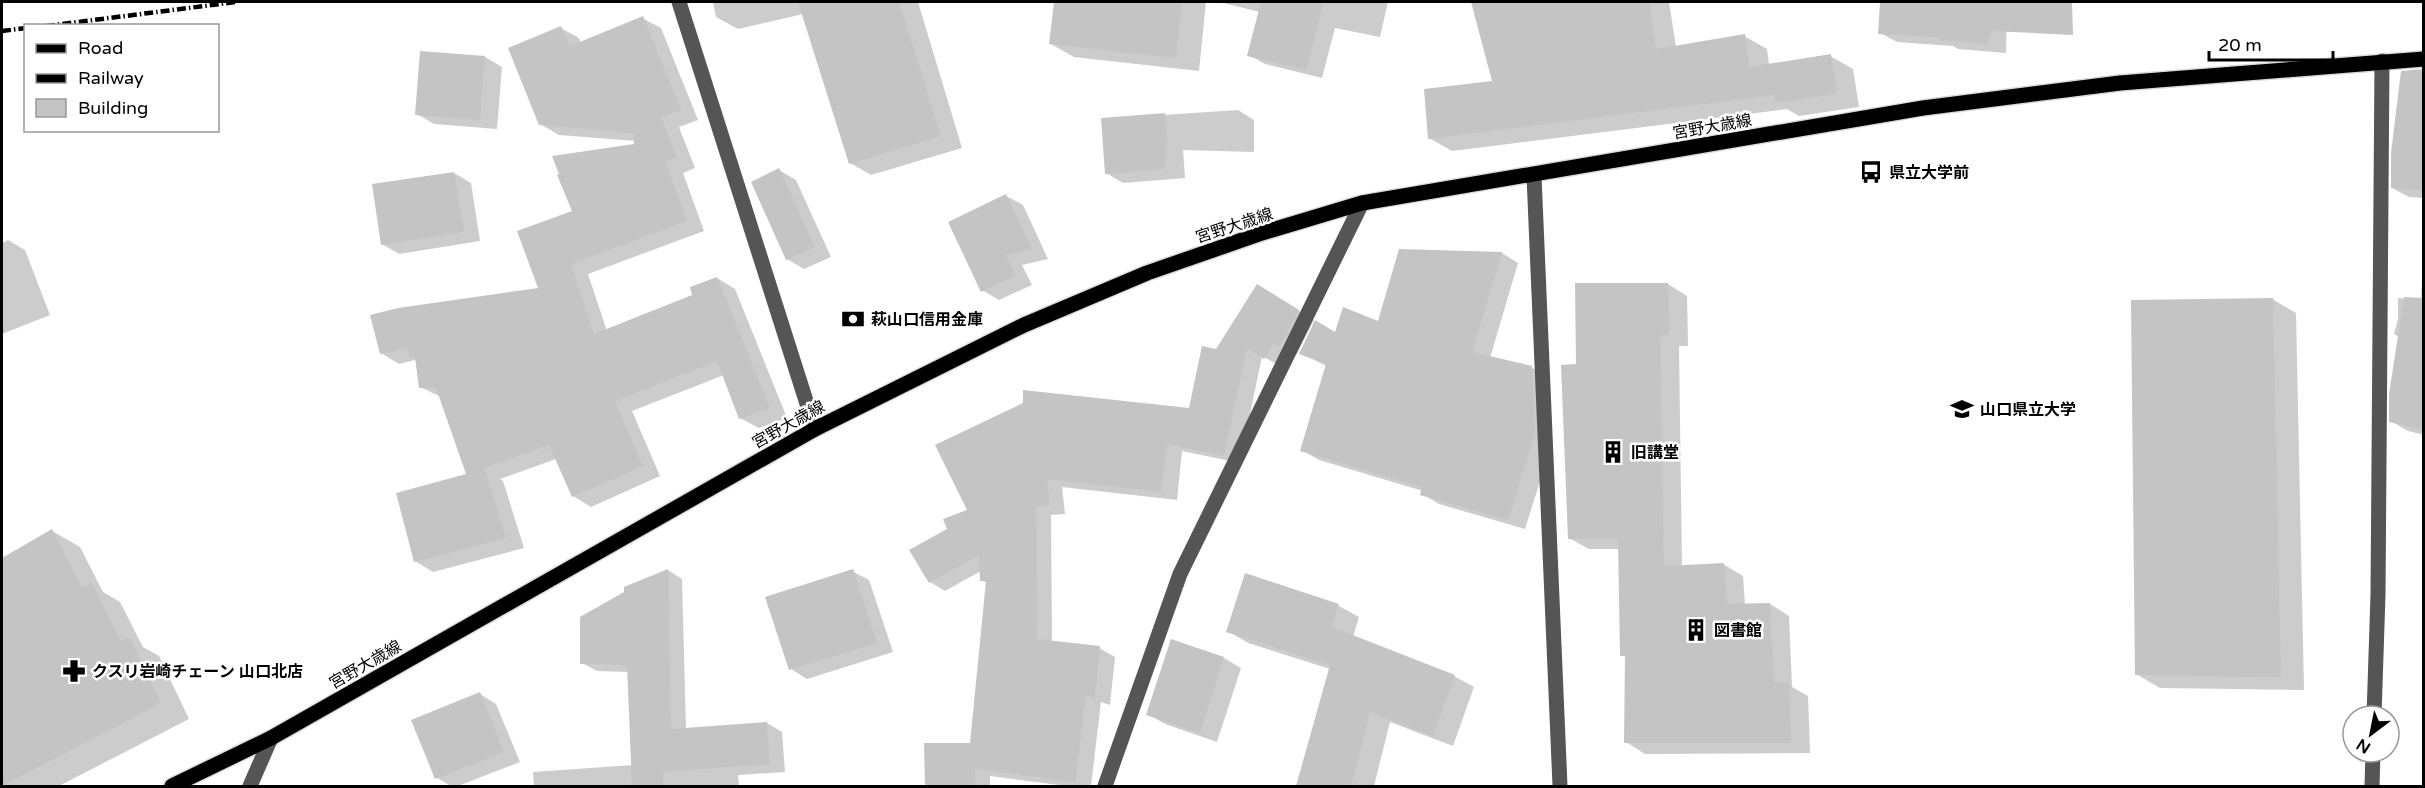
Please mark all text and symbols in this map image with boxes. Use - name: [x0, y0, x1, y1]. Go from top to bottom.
- legend: [24, 24, 219, 132]
- scale bar: [2209, 24, 2334, 62]
- text: 20 m: [2218, 34, 2262, 56]
- text: Road: [78, 37, 123, 59]
- text: Railway: [78, 67, 144, 89]
- text: Building: [78, 97, 148, 119]
- street label: 宮野大歳線: [1671, 110, 1753, 144]
- bus stop icon: 県立大学前: [1858, 159, 1884, 185]
- place label: 県立大学前: [1889, 163, 1969, 183]
- street label: 宮野大歳線: [1193, 204, 1275, 248]
- bank icon: 萩山口信用金庫: [840, 306, 866, 332]
- place label: 萩山口信用金庫: [871, 310, 983, 330]
- school or university icon: 山口県立大学: [1949, 396, 1975, 422]
- street label: 宮野大歳線: [749, 397, 828, 453]
- place label: 山口県立大学: [1980, 400, 2076, 420]
- building icon: 旧講堂: [1600, 439, 1626, 465]
- place label: 旧講堂: [1631, 443, 1679, 463]
- building icon: 図書館: [1683, 617, 1709, 643]
- place label: 図書館: [1714, 621, 1762, 641]
- street label: 宮野大歳線: [326, 636, 405, 694]
- pharmacy icon: クスリ岩崎チェーン 山口北店: [61, 658, 87, 684]
- place label: クスリ岩崎チェーン 山口北店: [92, 662, 303, 682]
- north arrow: [2341, 704, 2401, 764]
- text: N: [2353, 734, 2374, 758]

